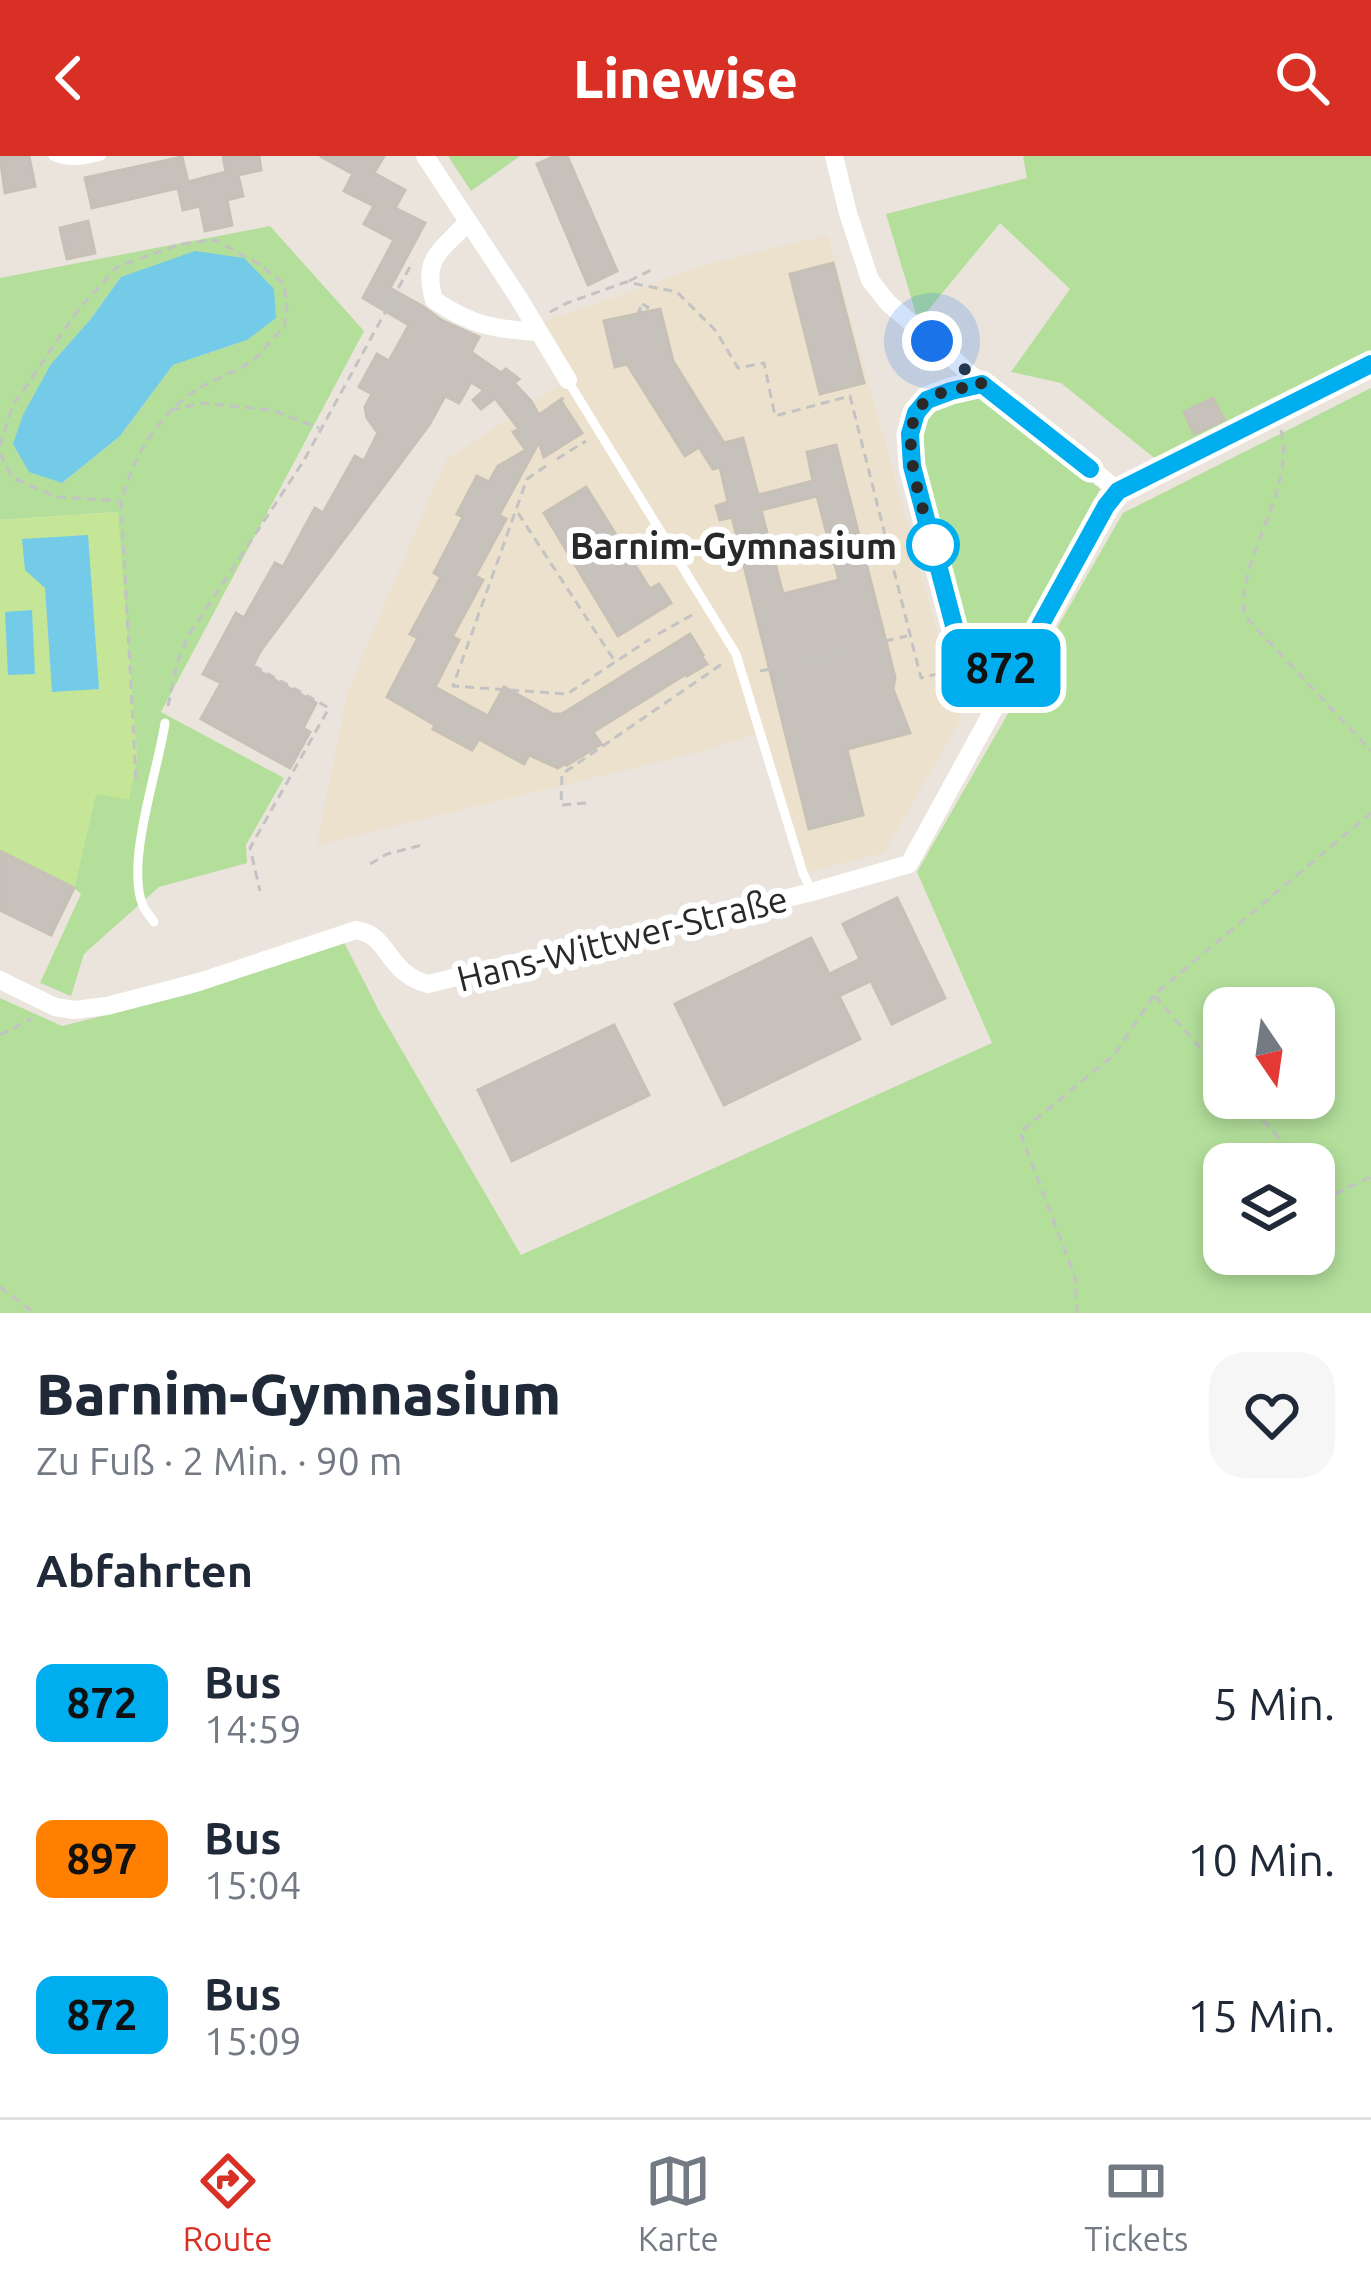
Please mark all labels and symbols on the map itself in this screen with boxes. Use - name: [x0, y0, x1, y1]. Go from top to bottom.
- your location: [902, 311, 962, 371]
- marker: Barnim-Gymnasium: [908, 520, 958, 570]
- place label: Barnim-Gymnasium: [570, 525, 897, 566]
- line badge: 872: [932, 629, 1070, 707]
- street label: Hans-Wittwer-Straße: [453, 877, 791, 999]
- north arrow: [1203, 987, 1335, 1119]

